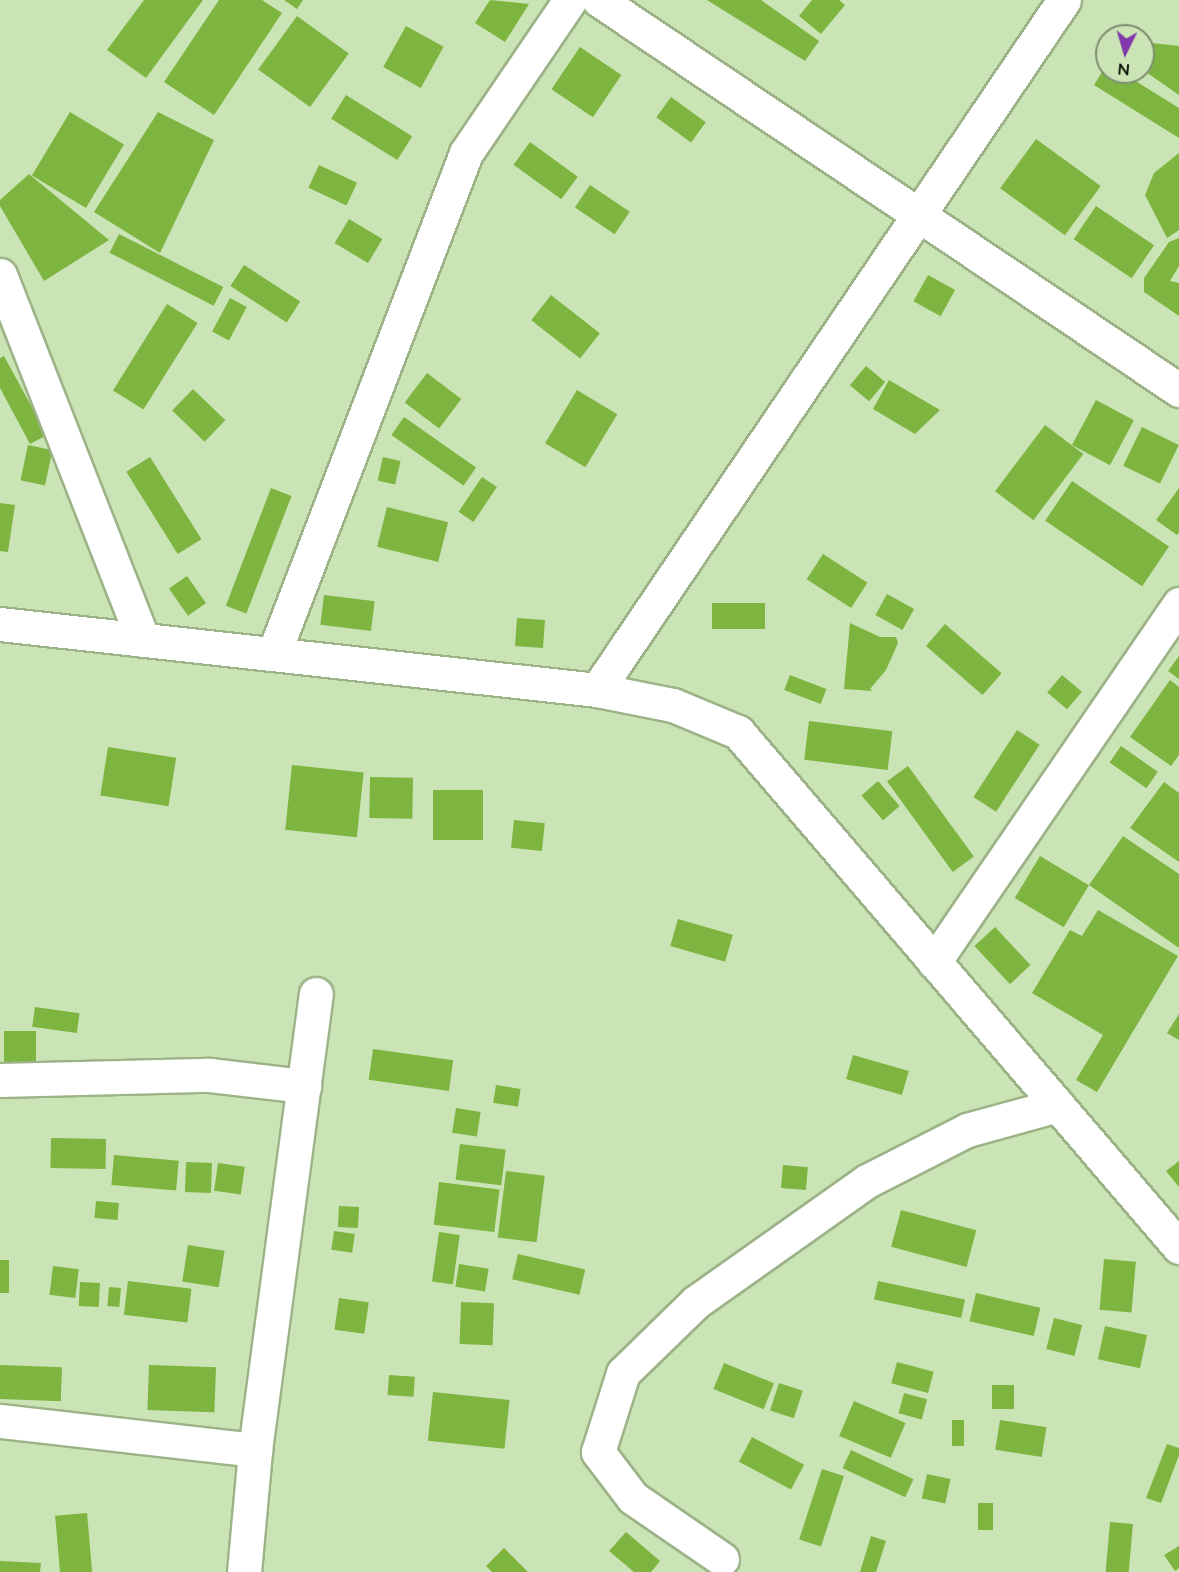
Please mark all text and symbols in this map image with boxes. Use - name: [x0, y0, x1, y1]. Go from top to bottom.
- north arrow: [1095, 24, 1155, 84]
- text: N: [1117, 60, 1131, 80]

